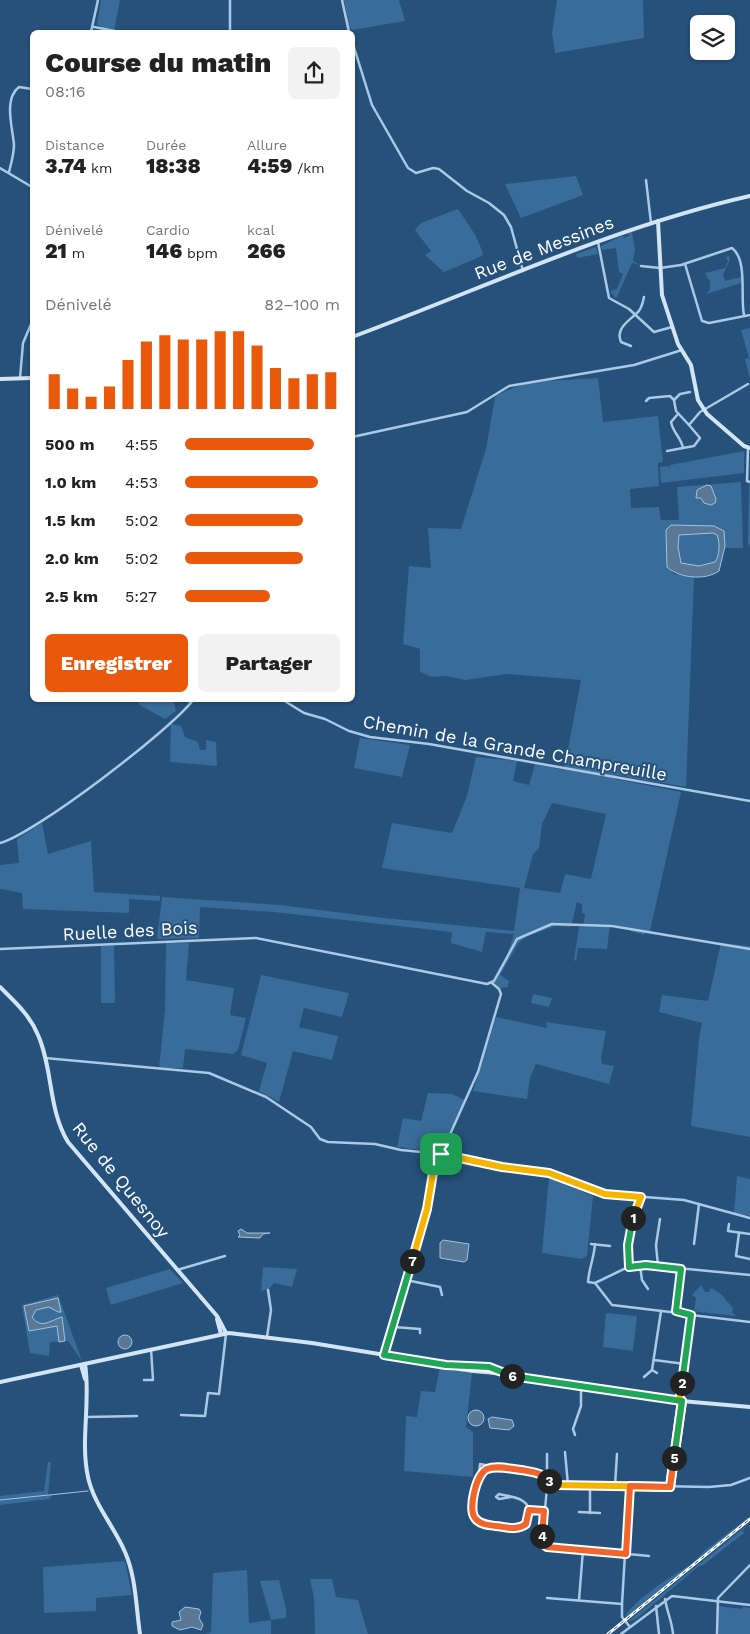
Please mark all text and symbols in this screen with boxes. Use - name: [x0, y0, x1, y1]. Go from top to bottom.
- map controls: [690, 15, 735, 60]
- button: layers: [690, 15, 735, 60]
- text: Course du matin: [45, 46, 271, 79]
- button: share: [288, 47, 340, 99]
- text: 08:16: [45, 82, 86, 101]
- text: Distance: [45, 137, 105, 153]
- text: Durée: [146, 137, 186, 153]
- text: Allure: [247, 137, 287, 153]
- text: 3.74: [45, 153, 86, 178]
- text: 18:38: [146, 153, 201, 178]
- text: 4:59: [247, 153, 292, 178]
- text: km: [86, 160, 112, 176]
- text: /km: [292, 160, 325, 176]
- street label: Rue de Messines: [471, 211, 616, 284]
- text: Dénivelé: [45, 222, 103, 238]
- text: Cardio: [146, 222, 190, 238]
- text: kcal: [247, 222, 275, 238]
- text: 21: [45, 238, 67, 263]
- text: 146: [146, 238, 182, 263]
- text: 266: [247, 238, 286, 263]
- text: m: [67, 245, 85, 261]
- text: bpm: [182, 245, 218, 261]
- text: Dénivelé: [45, 295, 112, 314]
- text: 82–100 m: [264, 295, 340, 314]
- text: 500 m: [45, 435, 95, 454]
- text: 4:55: [125, 435, 158, 454]
- text: 1.0 km: [45, 473, 96, 492]
- text: 4:53: [125, 473, 158, 492]
- text: 1.5 km: [45, 511, 95, 530]
- text: 5:02: [125, 511, 158, 530]
- text: 2.0 km: [45, 549, 99, 568]
- text: 5:02: [125, 549, 158, 568]
- text: 2.5 km: [45, 587, 98, 606]
- text: 5:27: [125, 587, 157, 606]
- button: Enregistrer: [45, 634, 188, 692]
- button: Partager: [198, 634, 340, 692]
- street label: Chemin de la Grande Champreuille: [361, 710, 669, 785]
- street label: Ruelle des Bois: [62, 916, 198, 945]
- street label: Rue de Quesnoy: [68, 1118, 175, 1242]
- pin: [420, 1133, 462, 1175]
- icon: arrive: [427, 1140, 455, 1168]
- pin: 1: [620, 1206, 646, 1230]
- text: 1: [630, 1210, 637, 1226]
- pin: 7: [400, 1248, 424, 1274]
- text: 7: [408, 1253, 417, 1269]
- pin: 6: [500, 1364, 524, 1388]
- text: 6: [508, 1368, 517, 1384]
- pin: 2: [670, 1370, 694, 1396]
- text: 2: [678, 1375, 687, 1391]
- pin: 5: [662, 1446, 686, 1470]
- text: 5: [670, 1450, 679, 1466]
- pin: 3: [536, 1468, 562, 1494]
- text: 3: [545, 1473, 554, 1489]
- pin: 4: [530, 1524, 554, 1548]
- text: 4: [538, 1528, 547, 1544]

